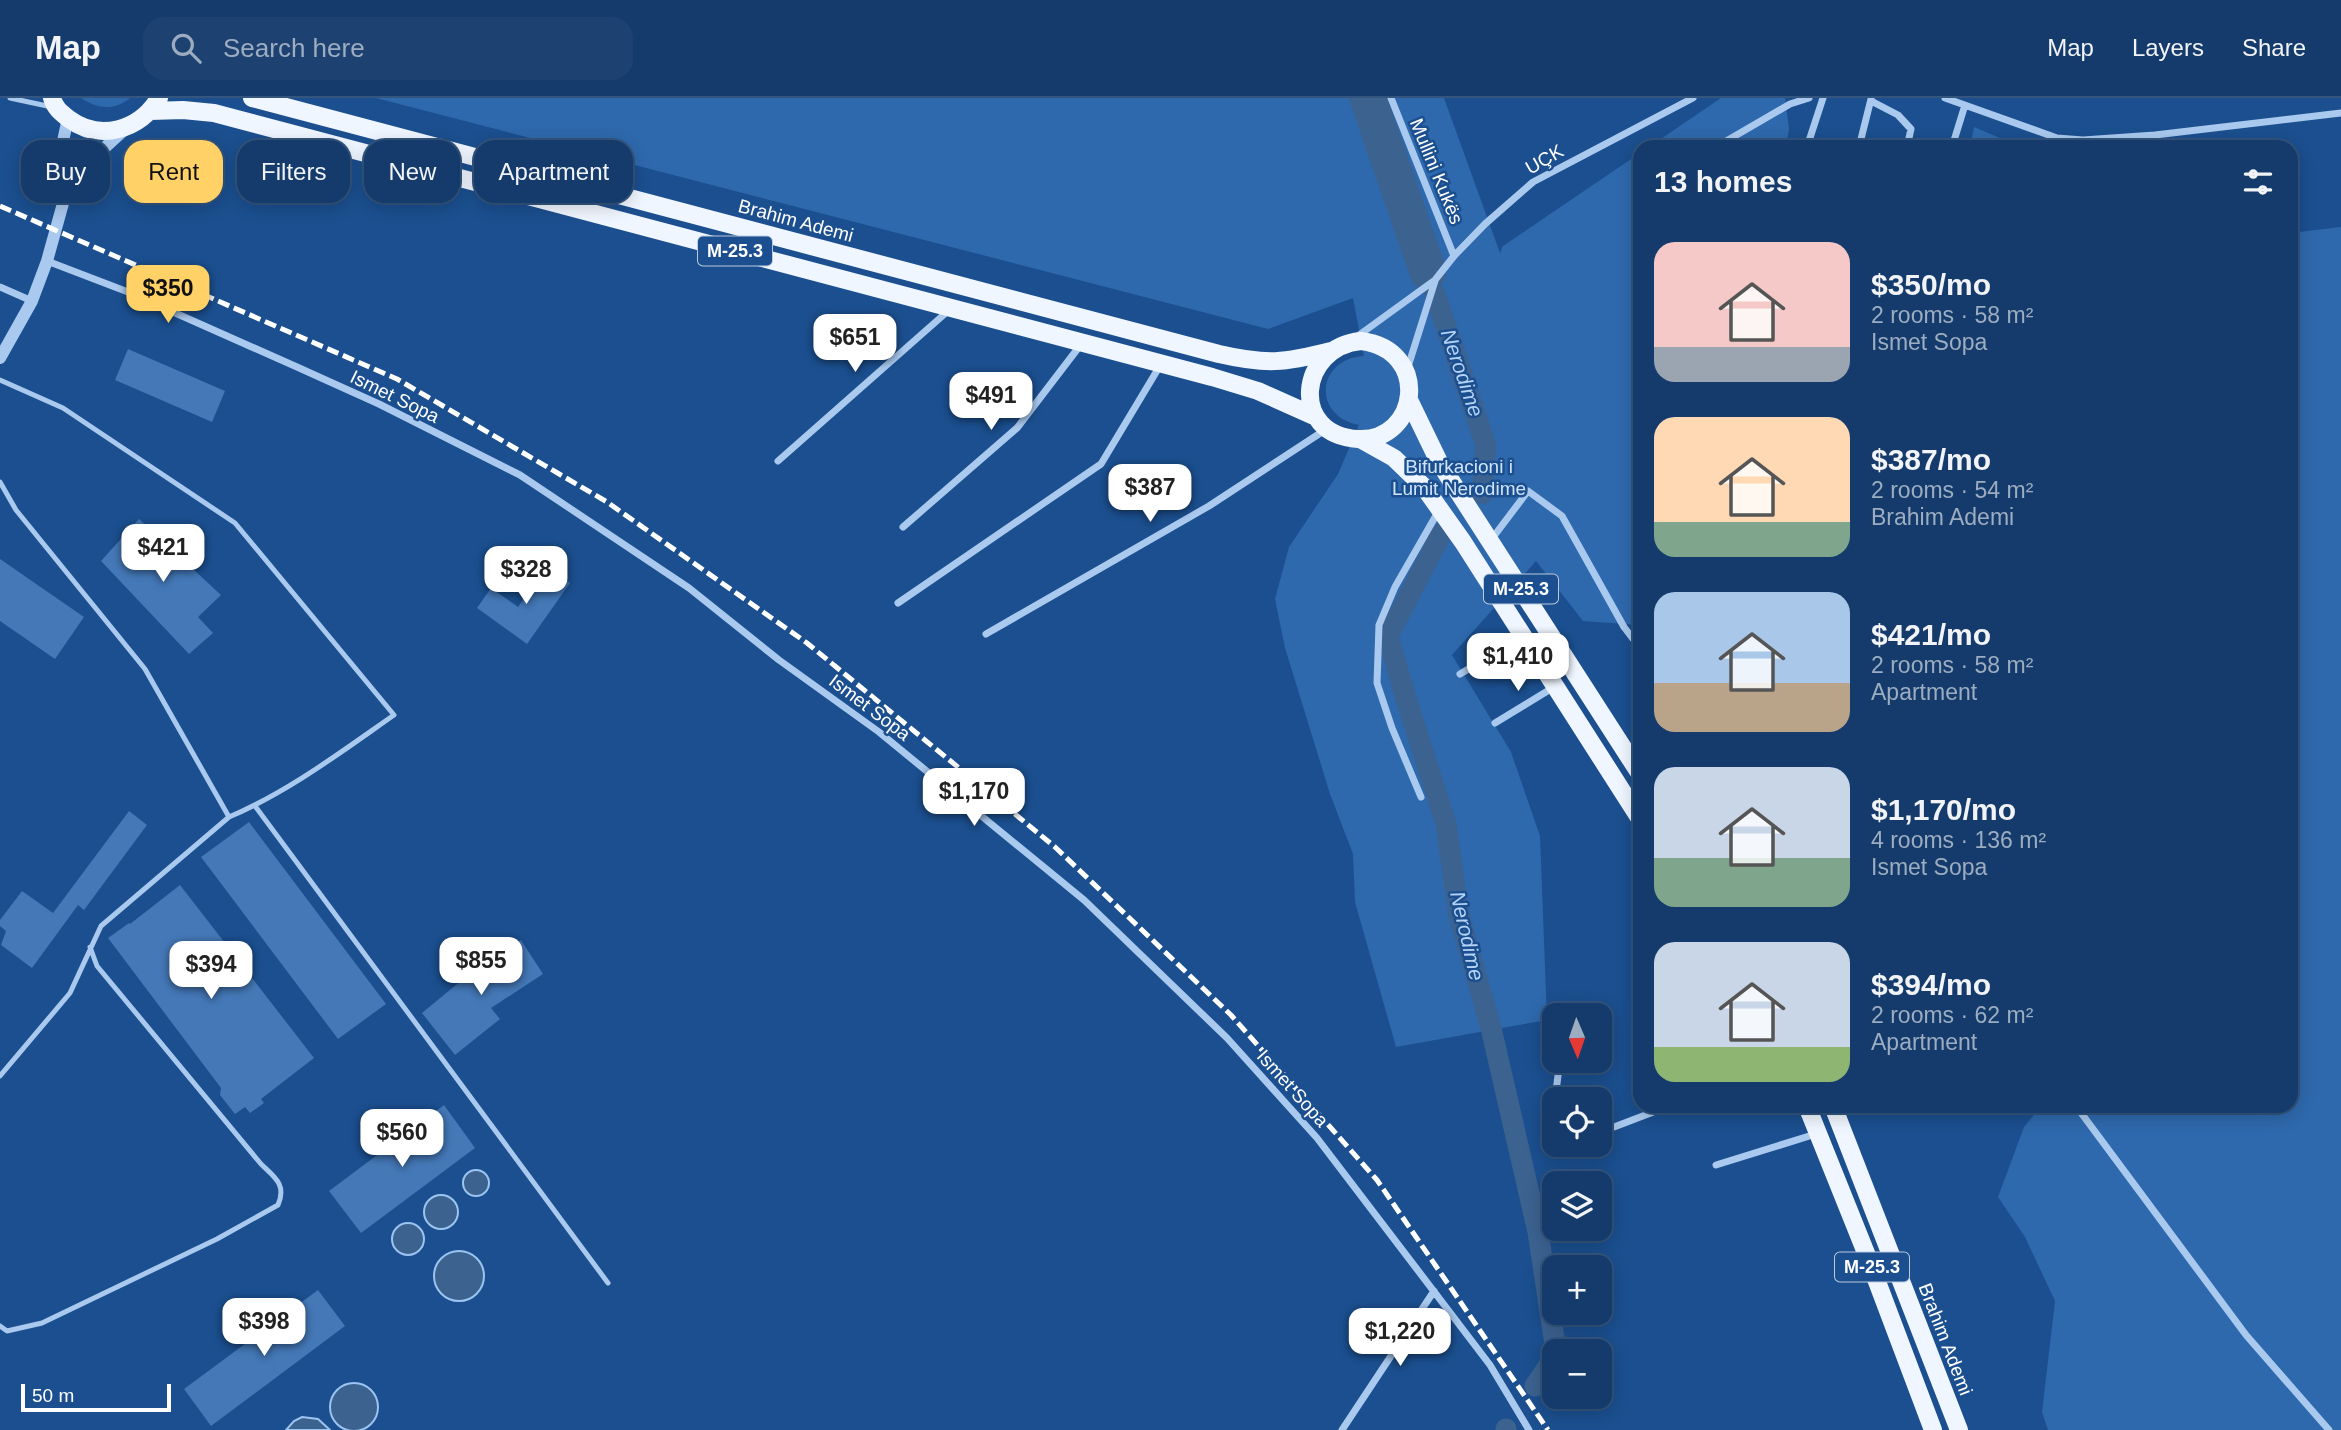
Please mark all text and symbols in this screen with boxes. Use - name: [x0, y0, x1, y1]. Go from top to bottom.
- search box: [143, 17, 633, 80]
- text: Map: [35, 29, 101, 66]
- icon: search: [167, 29, 205, 67]
- text: Search here: [223, 33, 365, 63]
- text: Map: [2047, 34, 2094, 61]
- text: Layers: [2132, 34, 2204, 61]
- text: Share: [2242, 34, 2306, 61]
- street label: Mullini Kukës: [1406, 115, 1467, 227]
- chip: Buy: [21, 140, 110, 203]
- chip: Rent: [124, 140, 223, 203]
- chip: Filters: [237, 140, 350, 203]
- chip: New: [364, 140, 460, 203]
- chip: Apartment: [474, 140, 633, 203]
- street label: UÇK: [1522, 140, 1567, 179]
- icon: filters: [2239, 163, 2277, 201]
- text: 13 homes: [1654, 165, 1792, 198]
- street label: Brahim Ademi: [736, 195, 856, 246]
- road number: M-25.3: [698, 236, 772, 266]
- pin: $350: [127, 266, 209, 325]
- text: $350/mo: [1871, 268, 1991, 301]
- icon: home: [1710, 270, 1794, 354]
- text: $350: [142, 275, 194, 301]
- text: 2 rooms · 58 m²: [1871, 302, 2033, 328]
- pin: $651: [814, 314, 896, 374]
- text: $651: [829, 324, 881, 350]
- water label: Nerodime: [1437, 326, 1488, 420]
- text: Ismet Sopa: [1871, 329, 1987, 355]
- street label: Ismet Sopa: [347, 366, 443, 427]
- pin: $491: [950, 372, 1032, 432]
- text: $491: [965, 382, 1017, 408]
- text: $387/mo: [1871, 443, 1991, 476]
- icon: home: [1710, 445, 1794, 529]
- park label: Bifurkacioni i Lumit Nerodime: [1392, 456, 1526, 499]
- pin: $387: [1109, 464, 1191, 524]
- text: $387: [1124, 474, 1176, 500]
- text: 2 rooms · 54 m²: [1871, 477, 2033, 503]
- text: Brahim Ademi: [1871, 504, 2014, 530]
- pin: $421: [122, 524, 204, 584]
- text: $421: [137, 534, 189, 560]
- pin: $328: [485, 546, 567, 606]
- text: $328: [500, 556, 552, 582]
- road number: M-25.3: [1484, 574, 1558, 603]
- text: $421/mo: [1871, 618, 1991, 651]
- icon: home: [1710, 620, 1794, 704]
- pin: $1,410: [1461, 634, 1575, 693]
- text: $1,410: [1483, 643, 1553, 669]
- text: 2 rooms · 58 m²: [1871, 652, 2033, 678]
- street label: Ismet Sopa: [825, 670, 915, 745]
- text: Apartment: [1871, 679, 1977, 705]
- pin: $1,170: [917, 768, 1031, 828]
- text: $1,170: [939, 778, 1009, 804]
- text: $1,170/mo: [1871, 793, 2016, 826]
- icon: home: [1710, 795, 1794, 879]
- text: 4 rooms · 136 m²: [1871, 827, 2046, 853]
- text: Ismet Sopa: [1871, 854, 1987, 880]
- water label: Nerodime: [1446, 889, 1489, 983]
- pin: $855: [440, 937, 522, 997]
- pin: $394: [170, 942, 252, 1001]
- text: $855: [455, 947, 507, 973]
- text: $394: [185, 951, 237, 977]
- text: $394/mo: [1871, 968, 1991, 1001]
- icon: home: [1710, 970, 1794, 1054]
- text: 2 rooms · 62 m²: [1871, 1002, 2033, 1028]
- north arrow: [1542, 1003, 1612, 1073]
- map controls: [1542, 1003, 1612, 1409]
- text: Apartment: [1871, 1029, 1977, 1055]
- street label: Ismet Sopa: [1253, 1046, 1333, 1131]
- button: locate: [1542, 1087, 1612, 1157]
- pin: $560: [361, 1110, 443, 1169]
- text: $560: [376, 1119, 428, 1145]
- button: layers: [1542, 1171, 1612, 1241]
- road number: M-25.3: [1835, 1252, 1909, 1282]
- button: +: [1542, 1255, 1612, 1325]
- street label: Brahim Ademi: [1915, 1280, 1977, 1398]
- pin: $398: [223, 1298, 305, 1358]
- text: $398: [238, 1308, 290, 1334]
- pin: $1,220: [1343, 1308, 1457, 1368]
- text: $1,220: [1365, 1318, 1435, 1344]
- button: −: [1542, 1339, 1612, 1409]
- scale bar: [21, 1381, 172, 1413]
- text: 50 m: [32, 1385, 74, 1406]

